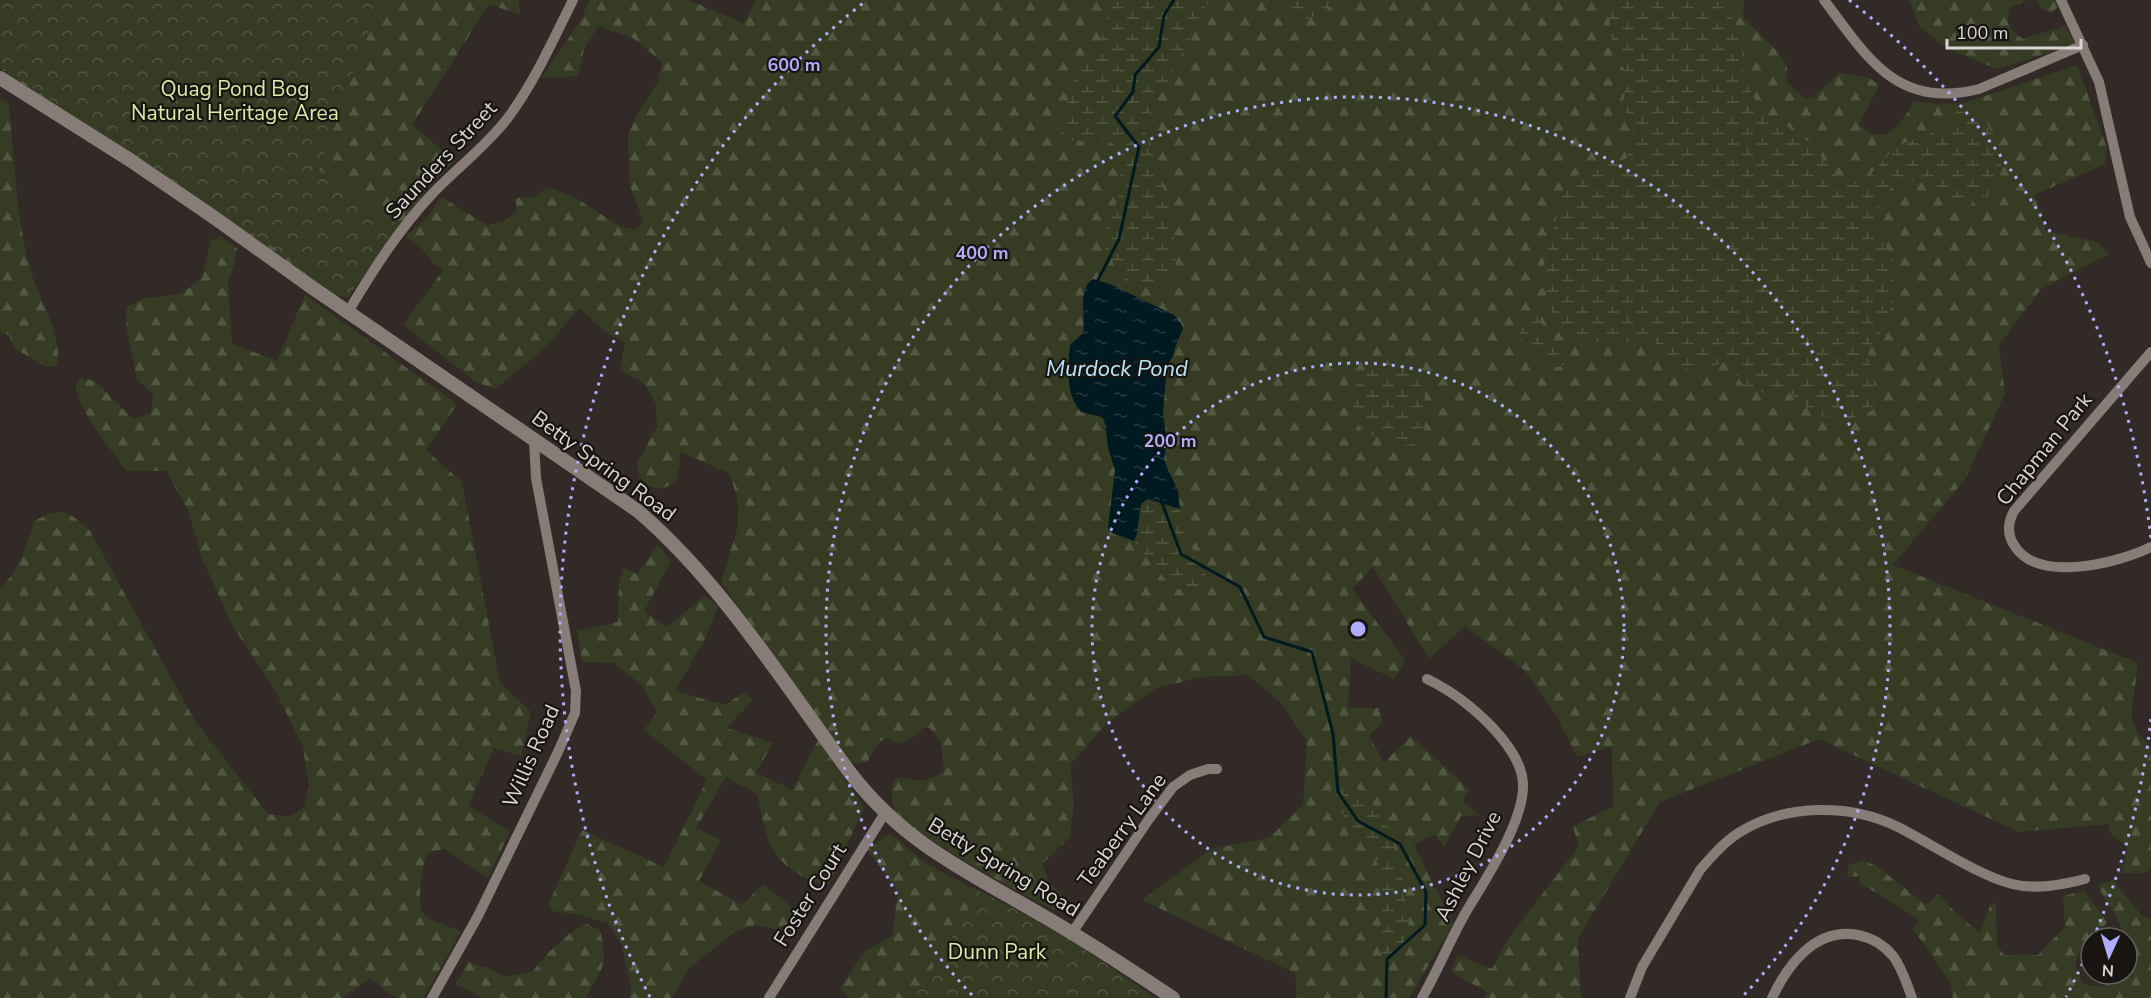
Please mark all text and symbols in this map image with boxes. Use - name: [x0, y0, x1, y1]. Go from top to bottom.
- scale bar: [1947, 12, 2080, 50]
- text: 100 m: [1956, 21, 2008, 45]
- text: 600 m: [767, 53, 821, 77]
- park label: Quag Pond Bog Natural Heritage Area: [131, 75, 339, 127]
- street label: Saunders Street: [379, 95, 503, 225]
- text: 400 m: [955, 241, 1009, 265]
- water label: Murdock Pond: [1046, 354, 1188, 384]
- street label: Chapman Park: [1990, 386, 2099, 511]
- street label: Betty Spring Road: [526, 404, 682, 528]
- text: 200 m: [1143, 429, 1197, 453]
- centre of rings: [1348, 619, 1368, 639]
- street label: Willis Road: [496, 700, 566, 812]
- street label: Teaberry Lane: [1071, 767, 1173, 893]
- street label: Ashley Drive: [1428, 806, 1508, 926]
- street label: Betty Spring Road: [923, 811, 1085, 923]
- street label: Foster Court: [767, 838, 853, 952]
- north arrow: [2079, 926, 2139, 986]
- park label: Dunn Park: [948, 938, 1047, 966]
- text: N: [2101, 959, 2115, 981]

